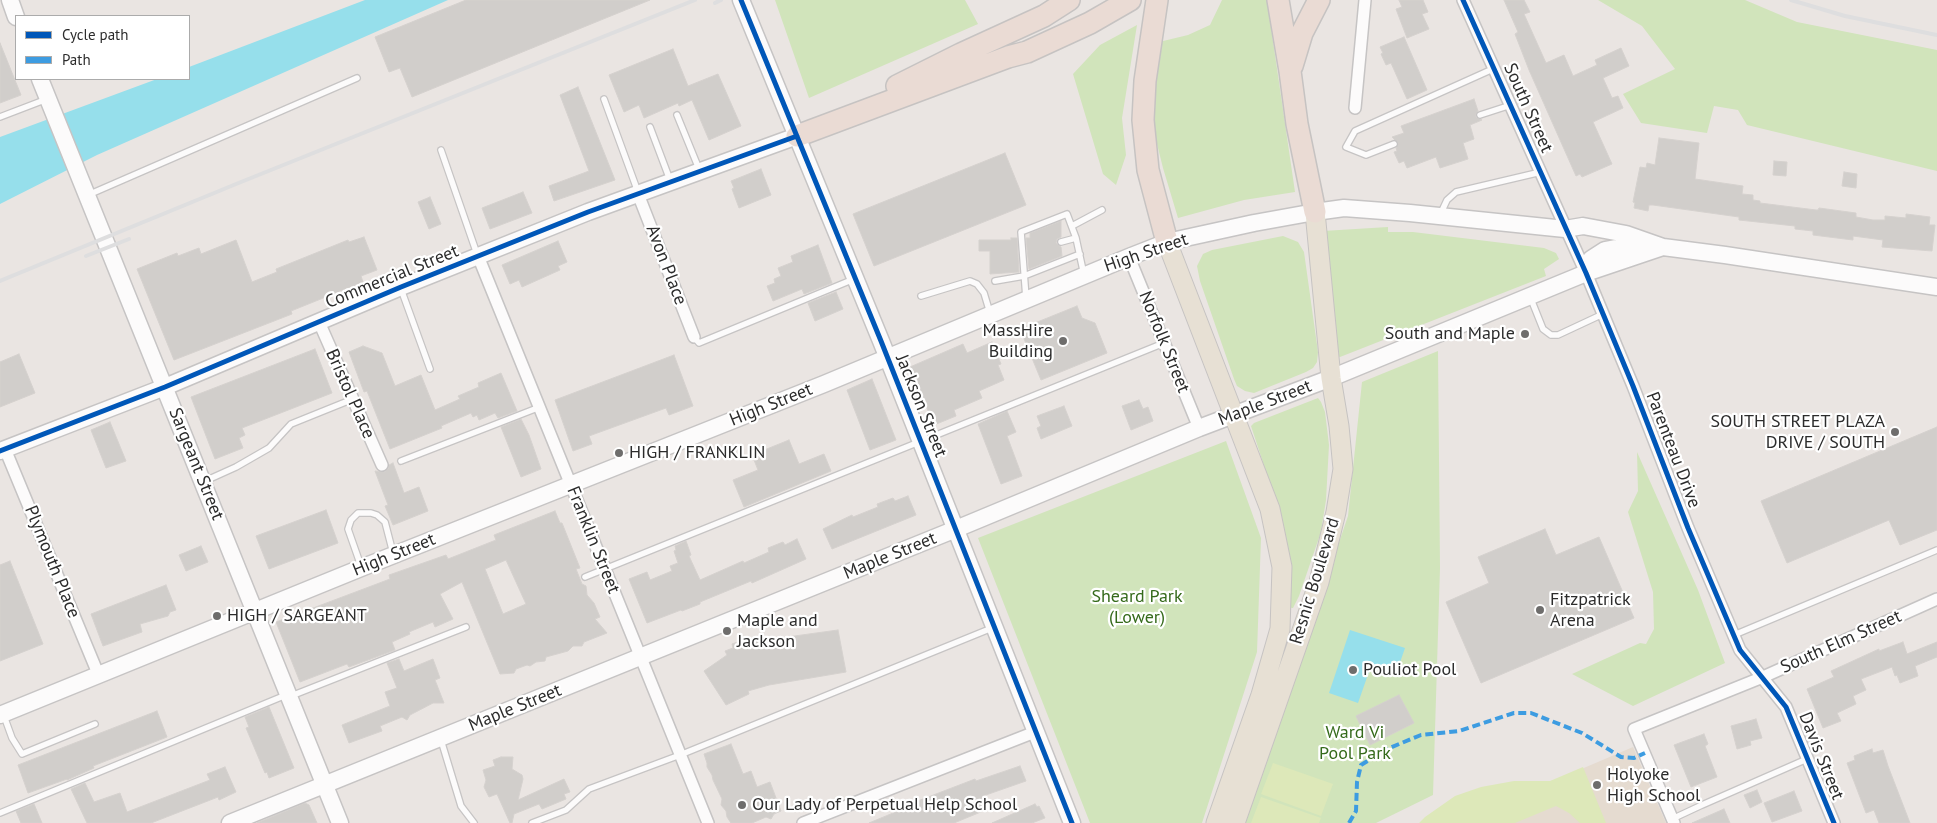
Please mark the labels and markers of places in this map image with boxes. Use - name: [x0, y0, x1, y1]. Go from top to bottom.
- place label: MassHire Building: [982, 320, 1053, 362]
- place label: South and Maple: [1385, 323, 1515, 345]
- marker: South and Maple: [1519, 328, 1531, 340]
- marker: MassHire Building: [1057, 335, 1069, 347]
- place label: SOUTH STREET PLAZA DRIVE / SOUTH: [1710, 411, 1885, 454]
- marker: SOUTH STREET PLAZA DRIVE / SOUTH: [1889, 426, 1901, 438]
- place label: HIGH / FRANKLIN: [629, 442, 765, 464]
- marker: HIGH / FRANKLIN: [613, 447, 625, 459]
- place label: Fitzpatrick Arena: [1550, 589, 1631, 632]
- marker: Fitzpatrick Arena: [1534, 604, 1546, 616]
- place label: HIGH / SARGEANT: [227, 605, 367, 627]
- marker: HIGH / SARGEANT: [211, 610, 223, 622]
- place label: Maple and Jackson: [737, 610, 818, 652]
- marker: Maple and Jackson: [721, 625, 733, 637]
- place label: Pouliot Pool: [1363, 659, 1456, 681]
- marker: Pouliot Pool: [1347, 664, 1359, 676]
- place label: Holyoke High School: [1607, 764, 1700, 806]
- marker: Holyoke High School: [1591, 779, 1603, 791]
- place label: Our Lady of Perpetual Help School: [752, 794, 1017, 816]
- marker: Our Lady of Perpetual Help School: [736, 799, 748, 811]

